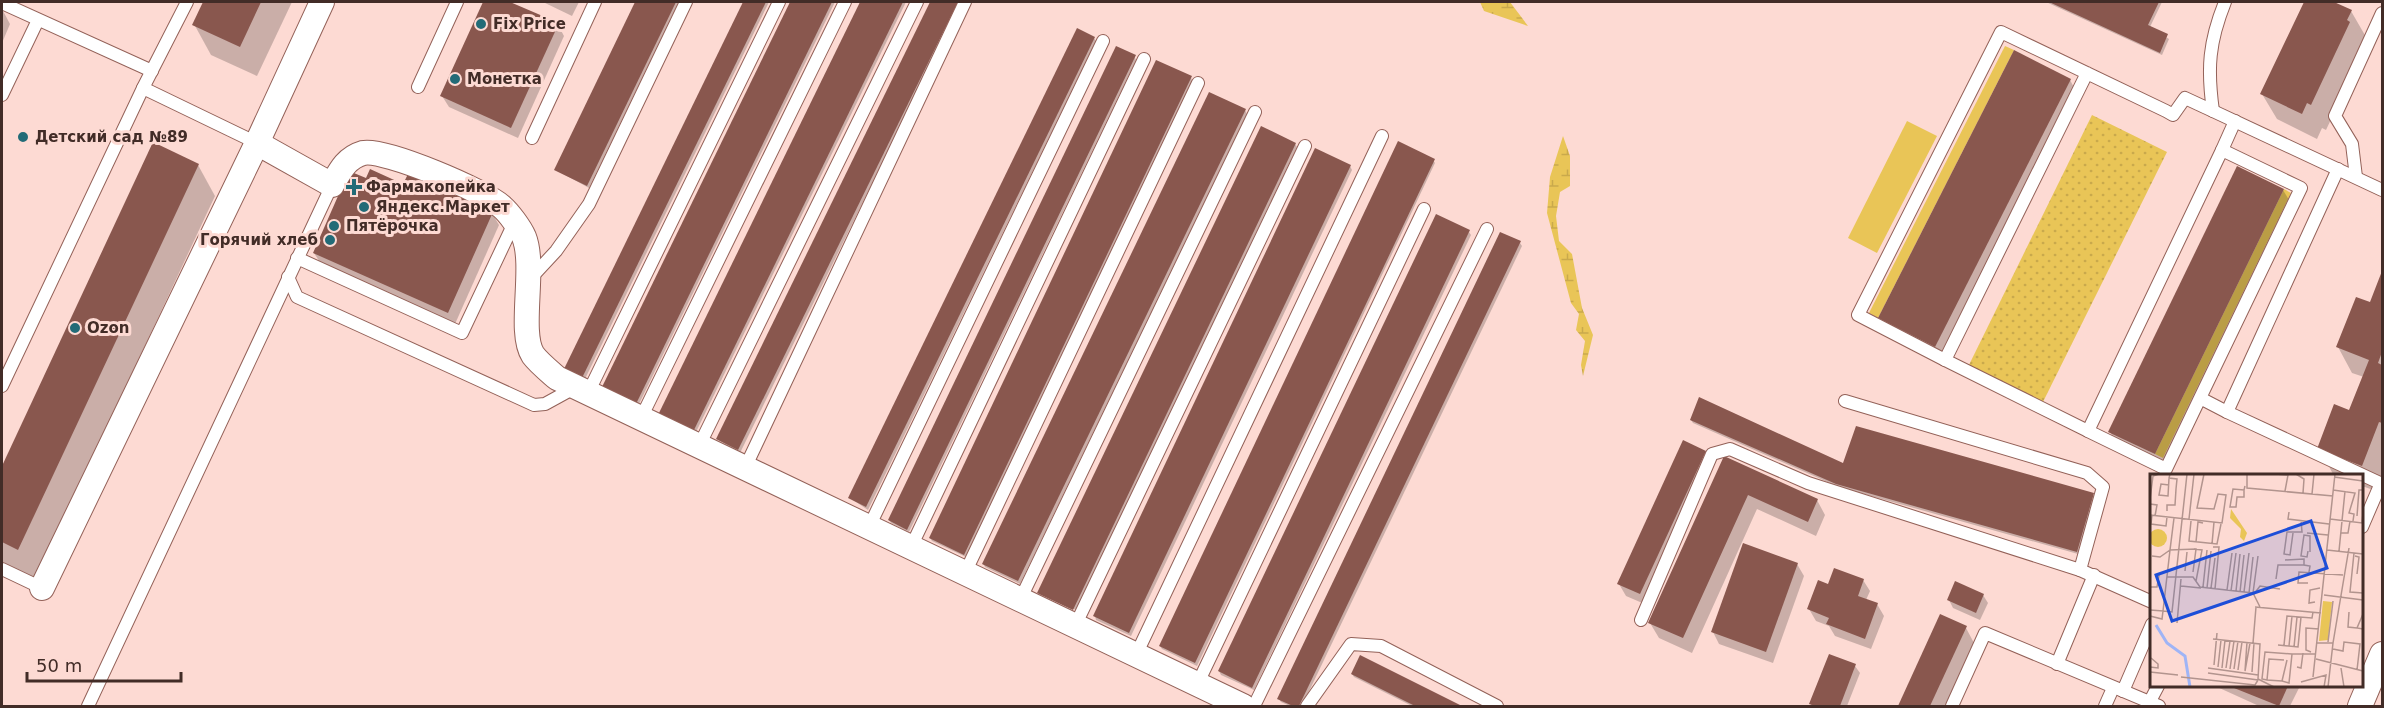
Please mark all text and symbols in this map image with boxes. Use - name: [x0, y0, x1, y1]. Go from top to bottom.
- place label: Fix Price: [493, 15, 566, 33]
- marker: Fix Price: [474, 17, 488, 31]
- place label: Монетка: [467, 70, 542, 88]
- marker: Монетка: [448, 72, 462, 86]
- place label: Детский сад №89: [35, 128, 188, 146]
- marker: Детский сад №89: [16, 130, 30, 144]
- place label: Фармакопейка: [366, 178, 496, 196]
- marker: Фармакопейка: [347, 180, 361, 194]
- place label: Яндекс.Маркет: [376, 198, 510, 216]
- marker: Яндекс.Маркет: [357, 200, 371, 214]
- place label: Пятёрочка: [346, 217, 439, 235]
- marker: Пятёрочка: [327, 219, 341, 233]
- place label: Горячий хлеб: [200, 231, 318, 249]
- marker: Горячий хлеб: [323, 233, 337, 247]
- place label: Ozon: [87, 319, 129, 337]
- marker: Ozon: [68, 321, 82, 335]
- inset map: [2150, 474, 2363, 687]
- scale bar: [27, 645, 182, 683]
- text: 50 m: [36, 655, 82, 676]

